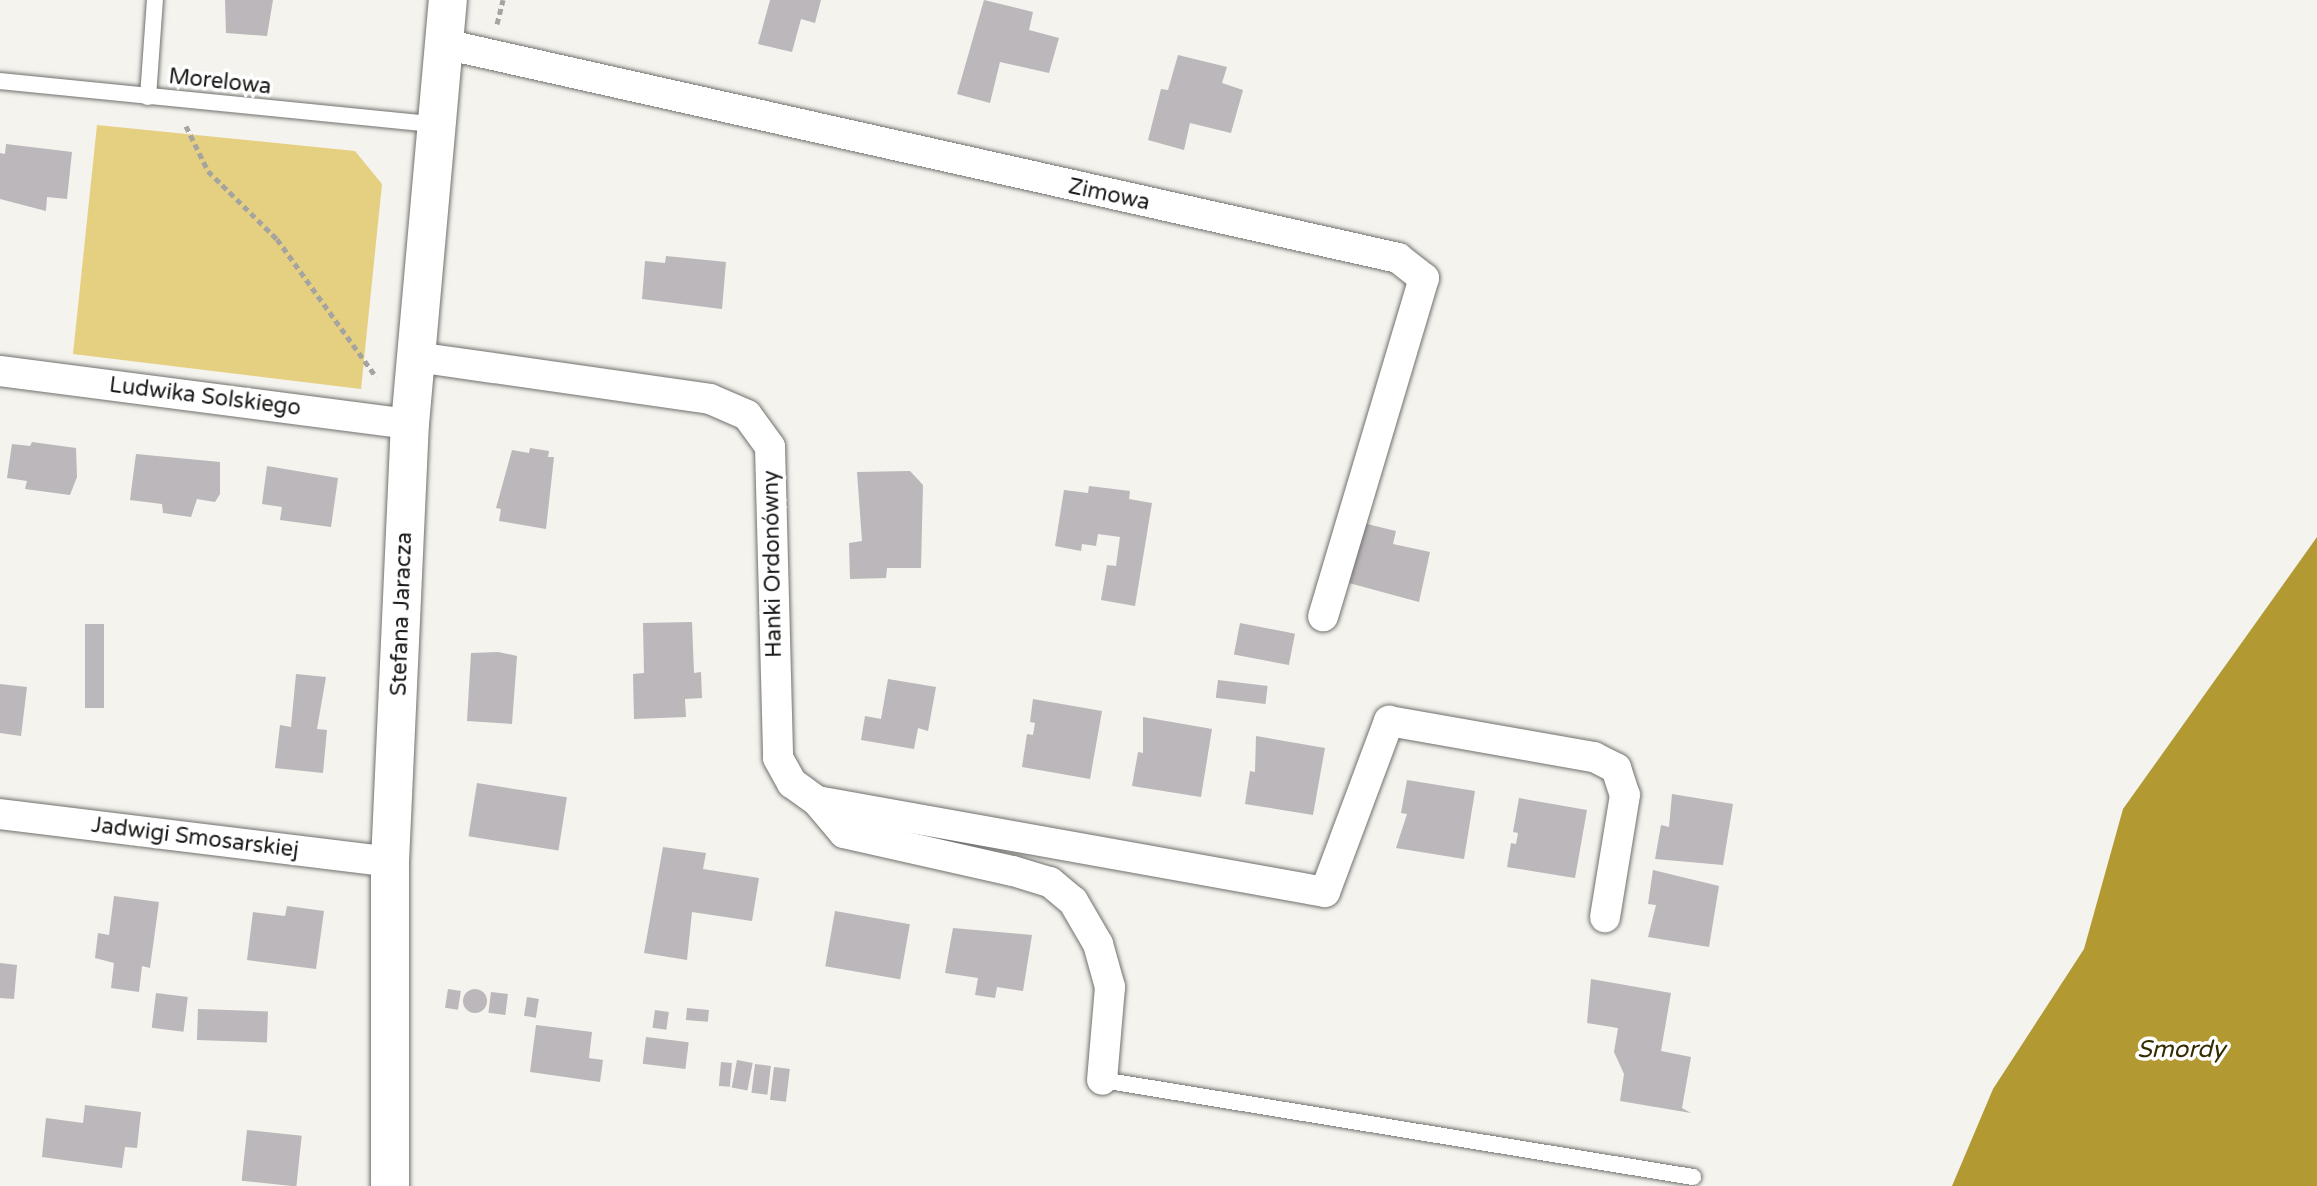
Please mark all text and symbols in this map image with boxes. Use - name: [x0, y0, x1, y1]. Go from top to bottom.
- street label: Morelowa: [167, 63, 273, 101]
- street label: Zimowa: [1066, 174, 1152, 216]
- street label: Ludwika Solskiego: [108, 372, 302, 422]
- street label: Hanki Ordonówny: [758, 470, 788, 658]
- street label: Stefana Jaracza: [386, 532, 418, 696]
- street label: Jadwigi Smosarskiej: [90, 812, 300, 864]
- water label: Smordy: [2137, 1036, 2225, 1064]

